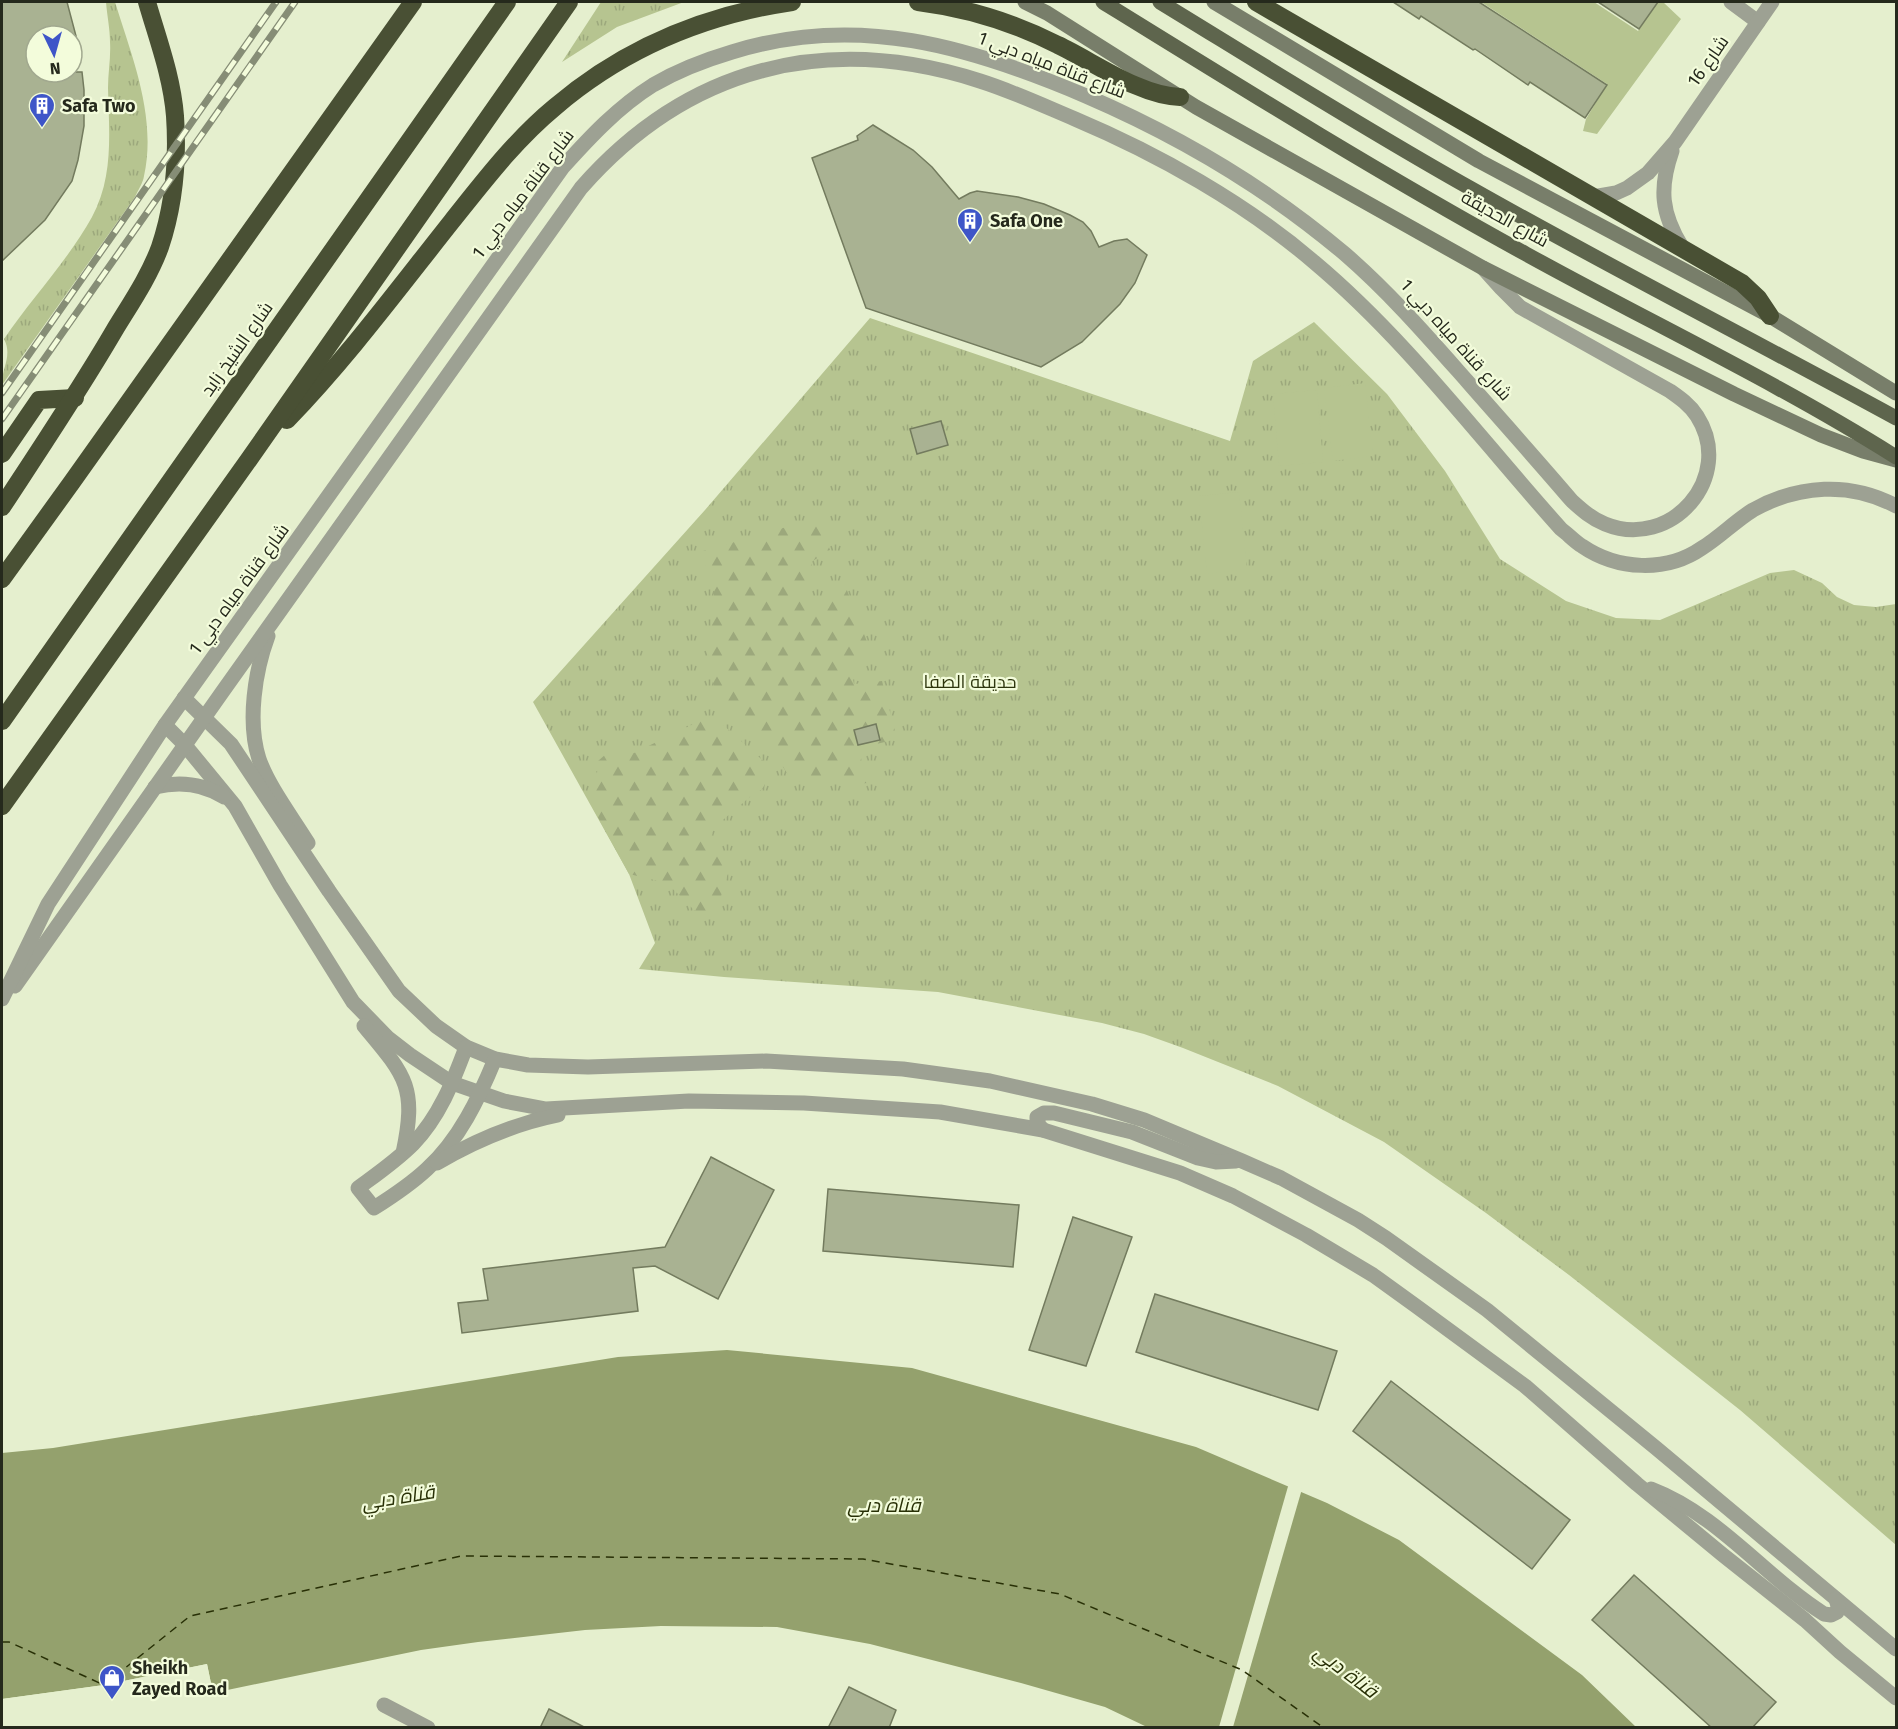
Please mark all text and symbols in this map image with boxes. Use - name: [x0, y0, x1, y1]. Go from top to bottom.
- north arrow: [24, 24, 84, 84]
- street label: شارع قناة مياه دبي 1: [974, 27, 1129, 106]
- street label: شارع 16: [1683, 31, 1734, 91]
- text: N: [49, 59, 61, 78]
- building icon: Safa Two: [27, 91, 57, 129]
- place label: Safa Two: [62, 95, 135, 117]
- street label: شارع قناة مياه دبي 1: [467, 125, 581, 265]
- street label: شارع الحديقة: [1457, 186, 1553, 253]
- building icon: Safa One: [955, 206, 985, 244]
- place label: Safa One: [990, 210, 1063, 232]
- street label: شارع قناة مياه دبي 1: [1393, 275, 1516, 407]
- street label: شارع الشيخ زايد: [196, 298, 278, 401]
- street label: شارع قناة مياه دبي 1: [184, 519, 296, 660]
- park label: حديقة الصفا: [923, 671, 1017, 693]
- water label: قناة دبي: [360, 1479, 439, 1519]
- water label: قناة دبي: [847, 1493, 923, 1521]
- water label: قناة دبي: [1307, 1639, 1384, 1707]
- place label: Sheikh Zayed Road: [132, 1657, 227, 1700]
- shop icon: Sheikh Zayed Road: [97, 1663, 127, 1701]

